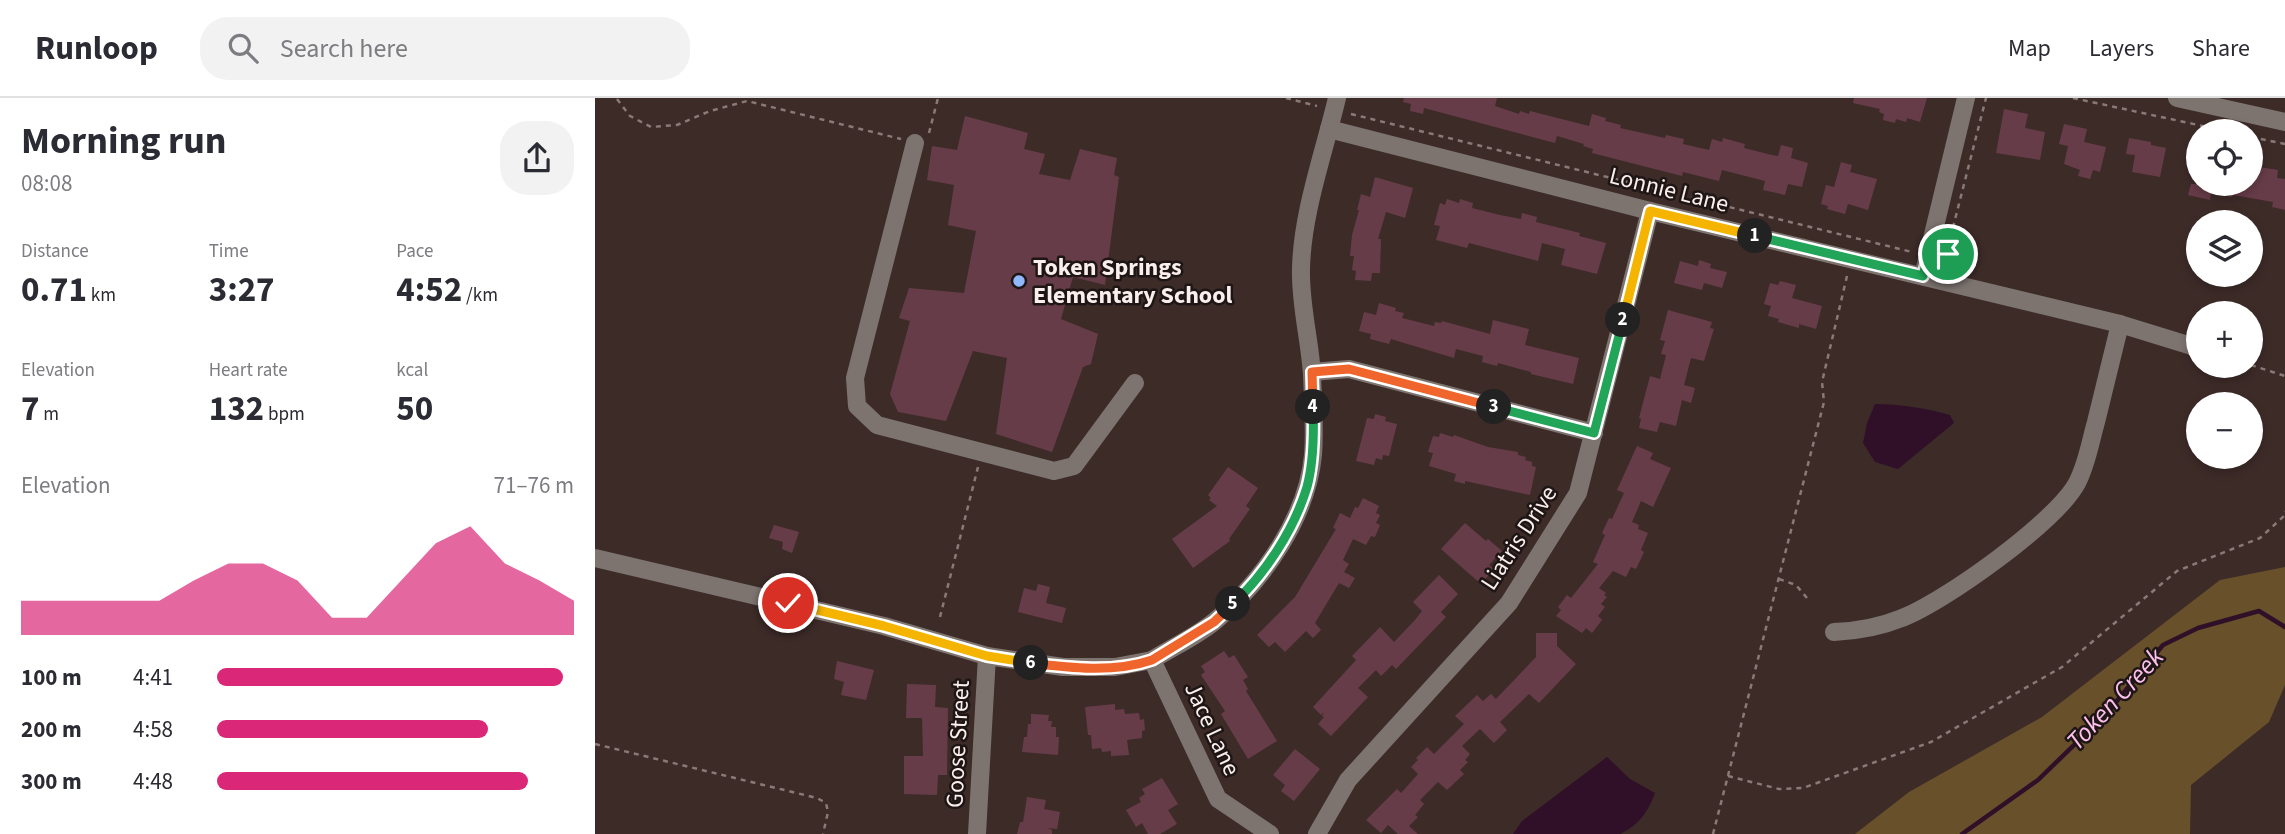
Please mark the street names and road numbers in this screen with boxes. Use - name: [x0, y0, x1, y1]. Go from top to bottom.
- street label: Lonnie Lane: [1606, 158, 1732, 222]
- street label: Liatris Drive: [1472, 479, 1566, 597]
- street label: Jace Lane: [1175, 677, 1249, 781]
- street label: Goose Street: [937, 679, 979, 809]

